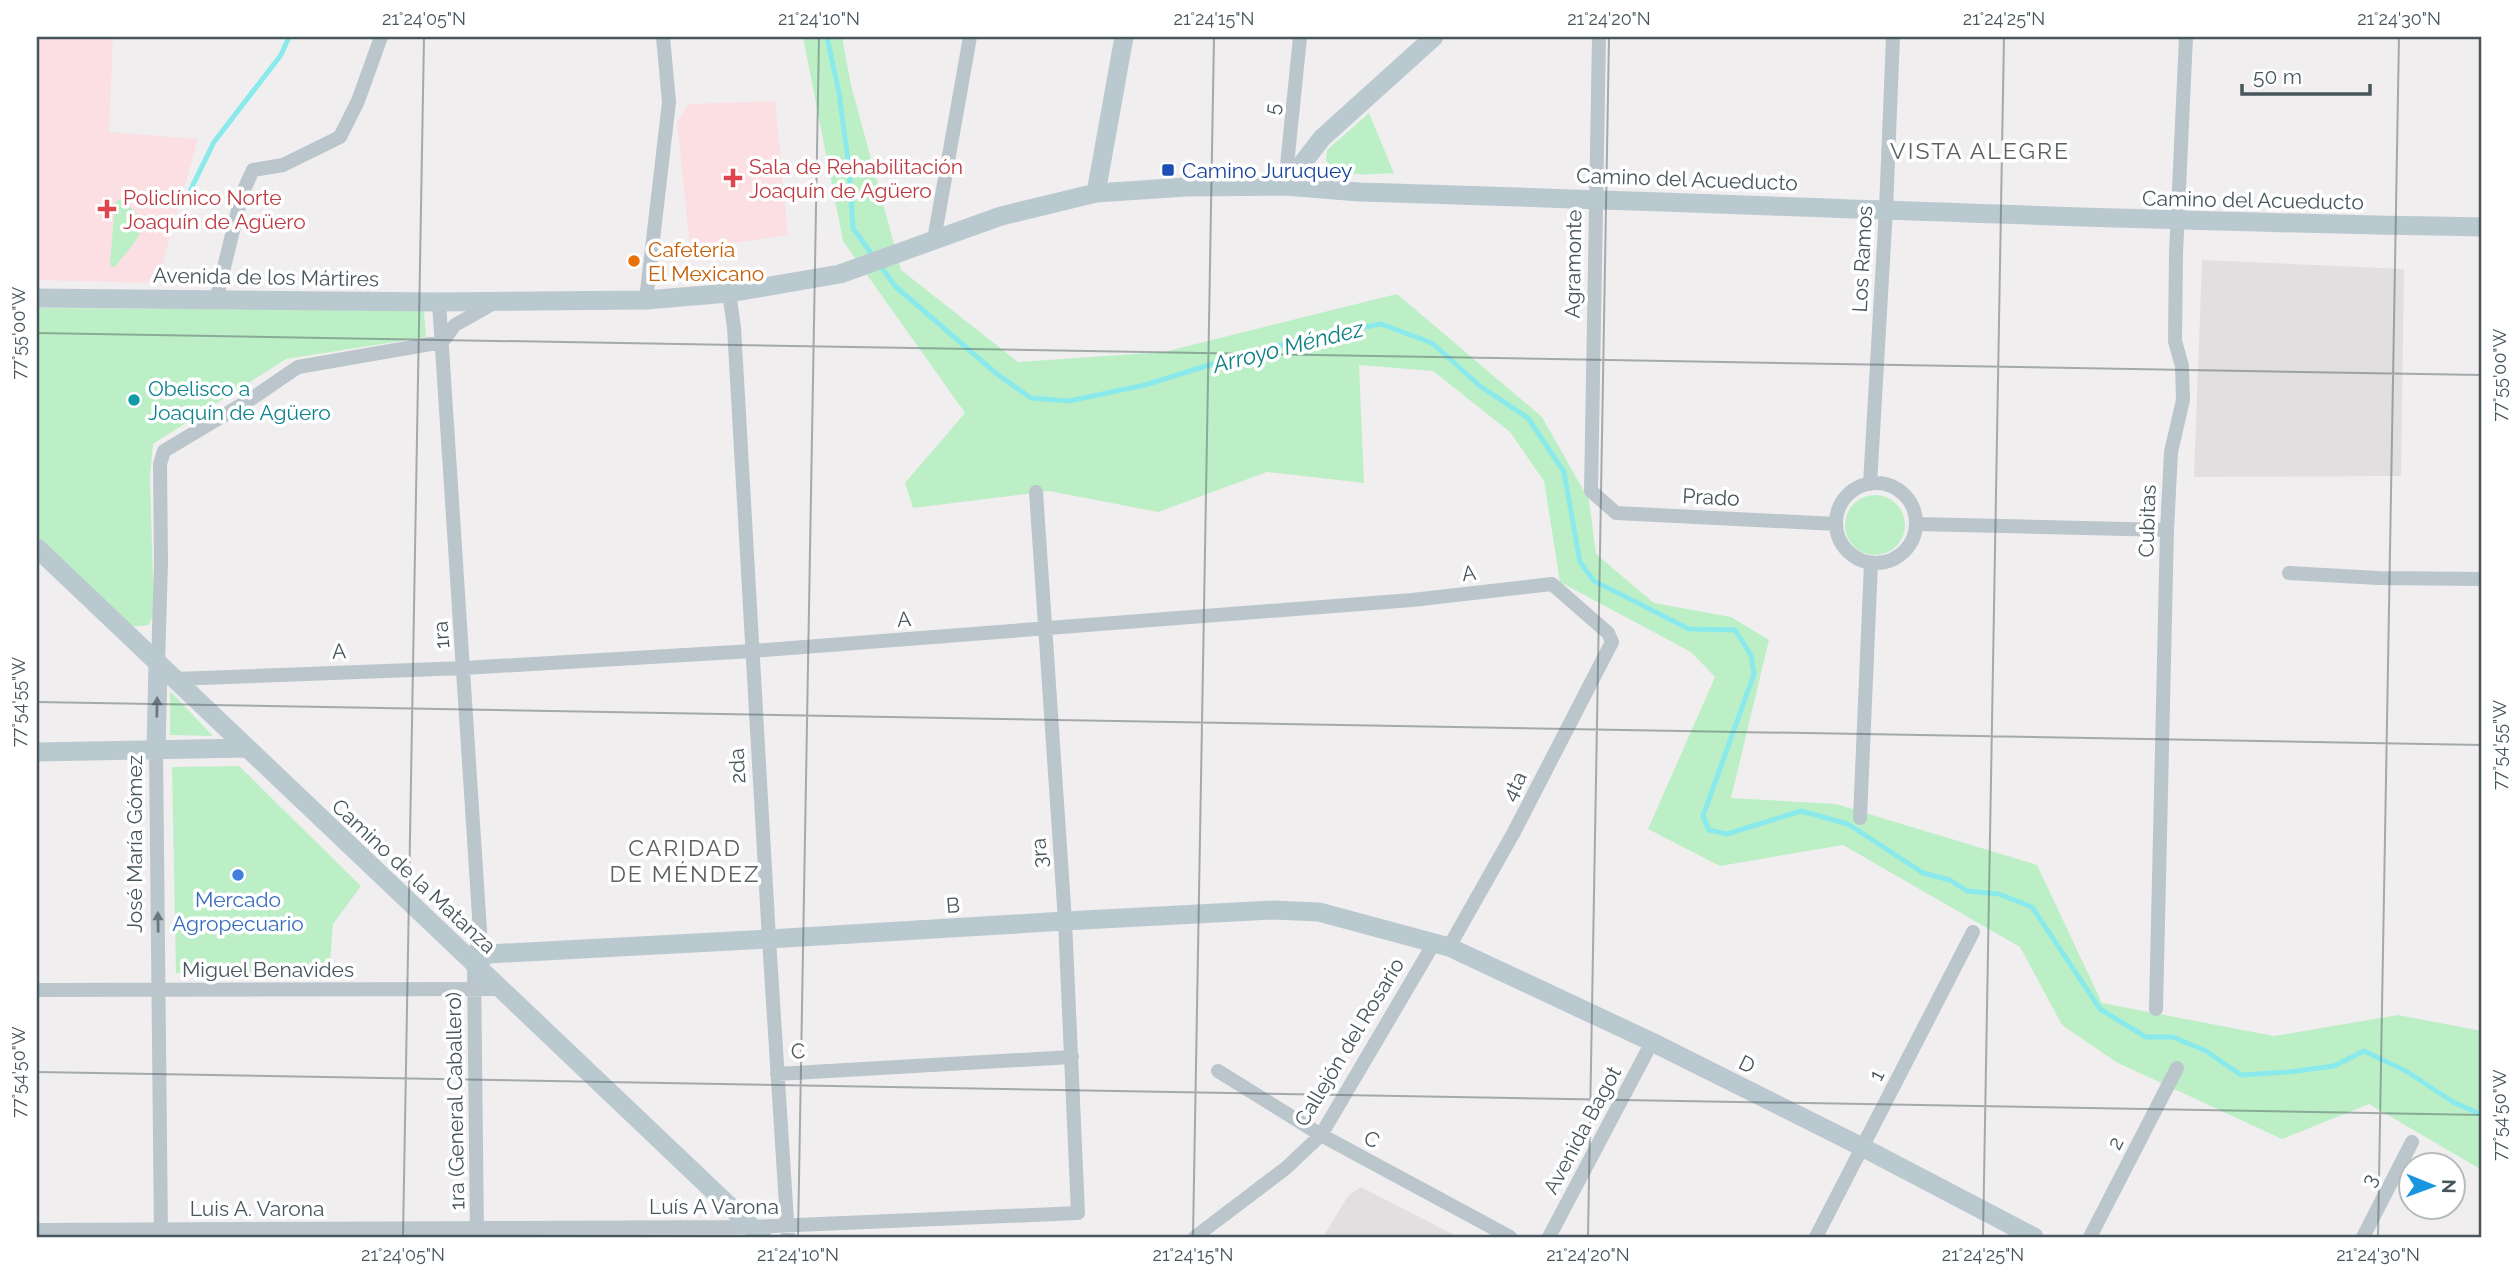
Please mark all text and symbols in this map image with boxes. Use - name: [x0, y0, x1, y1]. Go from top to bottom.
- text: 21°24'05"N: [382, 8, 466, 29]
- text: 21°24'10"N: [778, 8, 860, 29]
- text: 21°24'15"N: [1174, 8, 1254, 29]
- text: 21°24'20"N: [1567, 8, 1651, 29]
- text: 21°24'25"N: [1963, 8, 2045, 29]
- text: 21°24'30"N: [2357, 8, 2441, 29]
- scale bar: [2242, 52, 2370, 96]
- text: 50 m: [2253, 64, 2302, 89]
- street label: 5: [1259, 102, 1285, 116]
- district label: VISTA ALEGRE: [1890, 137, 2070, 164]
- place label: Sala de Rehabilitación Joaquín de Agüero: [749, 154, 963, 203]
- place label: Camino Juruquey: [1182, 158, 1352, 183]
- marker: Camino Juruquey: [1160, 162, 1176, 178]
- street label: Camino del Acueducto: [1576, 163, 1798, 195]
- marker: Sala de Rehabilitación Joaquín de Agüero: [723, 168, 743, 188]
- place label: Policlínico Norte Joaquín de Agüero: [123, 185, 306, 234]
- street label: Camino del Acueducto: [2142, 186, 2364, 214]
- marker: Policlínico Norte Joaquín de Agüero: [97, 199, 117, 219]
- street label: Los Ramos: [1847, 205, 1877, 313]
- street label: Agramonte: [1560, 209, 1586, 319]
- place label: Cafetería El Mexicano: [648, 237, 764, 286]
- marker: Cafetería El Mexicano: [626, 253, 642, 269]
- street label: Avenida de los Mártires: [153, 263, 379, 291]
- text: 77°55'00"W: [8, 286, 29, 379]
- water label: Arroyo Méndez: [1208, 314, 1367, 378]
- text: 77°55'00"W: [2489, 328, 2510, 421]
- place label: Obelisco a Joaquín de Agüero: [148, 376, 331, 425]
- marker: Obelisco a Joaquín de Agüero: [126, 392, 142, 408]
- street label: Prado: [1682, 483, 1740, 511]
- street label: Cubitas: [2133, 484, 2161, 558]
- street label: A: [1460, 560, 1478, 586]
- street label: A: [896, 606, 912, 632]
- street label: 1ra: [428, 620, 454, 650]
- street label: A: [331, 638, 347, 664]
- text: 77°54'55"W: [8, 657, 29, 747]
- one-way arrow: [151, 696, 163, 718]
- text: 77°54'55"W: [2489, 700, 2510, 790]
- street label: 2da: [724, 748, 750, 784]
- street label: José María Gómez: [122, 755, 147, 933]
- street label: 4ta: [1496, 767, 1532, 805]
- street label: Camino de la Matanza: [327, 793, 501, 959]
- district label: CARIDAD DE MÉNDEZ: [609, 834, 761, 887]
- street label: 3ra: [1025, 837, 1053, 869]
- marker: Mercado Agropecuario: [230, 867, 246, 883]
- place label: Mercado Agropecuario: [172, 887, 304, 936]
- street label: B: [945, 892, 961, 918]
- one-way arrow: [152, 910, 164, 932]
- street label: Callejón del Rosario: [1289, 953, 1409, 1131]
- street label: Miguel Benavides: [182, 957, 354, 982]
- street label: 1ra (General Caballero): [441, 992, 469, 1210]
- text: 77°54'50"W: [8, 1026, 29, 1118]
- street label: C: [790, 1038, 806, 1064]
- street label: D: [1735, 1049, 1759, 1079]
- street label: Avenida Bagot: [1538, 1062, 1626, 1198]
- street label: 1: [1863, 1065, 1889, 1085]
- text: 77°54'50"W: [2489, 1069, 2510, 1161]
- street label: C: [1360, 1125, 1384, 1153]
- street label: 2: [2101, 1132, 2129, 1154]
- north arrow: [2396, 1152, 2466, 1222]
- street label: 3: [2355, 1169, 2383, 1191]
- text: N: [2438, 1179, 2460, 1194]
- street label: Luís A Varona: [649, 1194, 779, 1219]
- street label: Luis A. Varona: [190, 1196, 324, 1221]
- text: 21°24'05"N: [361, 1244, 445, 1265]
- text: 21°24'10"N: [757, 1244, 839, 1265]
- text: 21°24'15"N: [1153, 1244, 1233, 1265]
- text: 21°24'20"N: [1546, 1244, 1630, 1265]
- text: 21°24'25"N: [1942, 1244, 2024, 1265]
- text: 21°24'30"N: [2336, 1244, 2420, 1265]

